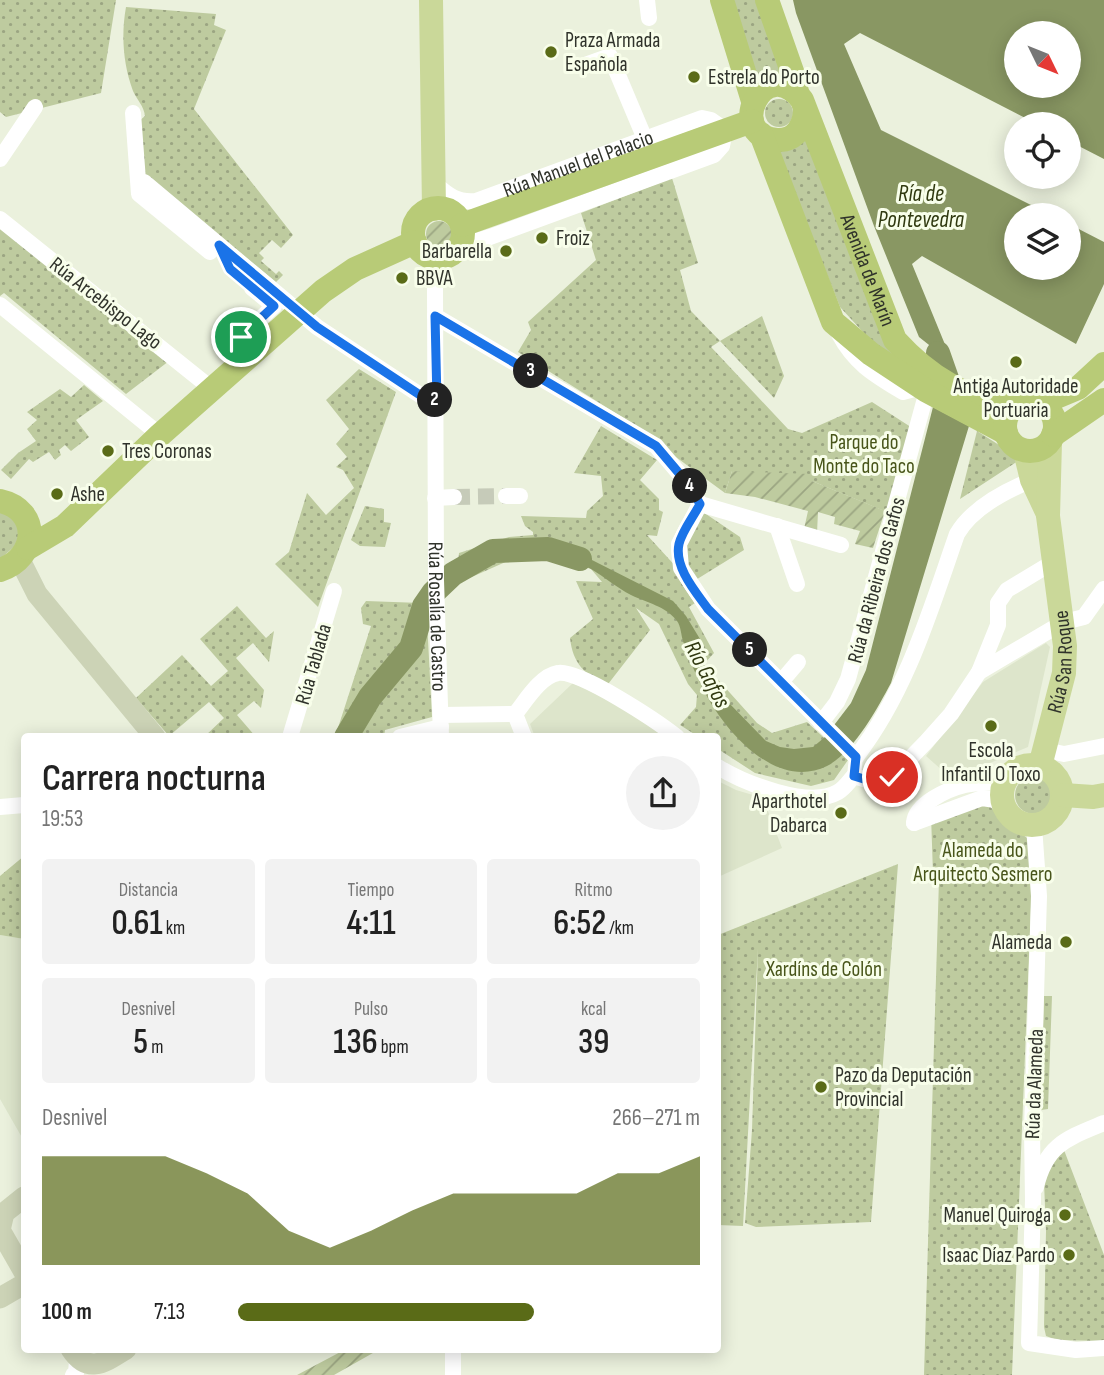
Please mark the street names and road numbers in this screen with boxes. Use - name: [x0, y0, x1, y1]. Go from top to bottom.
- street label: Rúa Manuel del Palacio: [500, 125, 657, 203]
- street label: Avenida de Marín: [834, 210, 900, 330]
- street label: Rúa Arcebispo Lago: [45, 252, 167, 355]
- street label: Rúa da Ribeira dos Gafos: [842, 495, 911, 666]
- street label: Rúa Rosalía de Castro: [423, 542, 452, 692]
- street label: Rúa San Roque: [1042, 609, 1078, 716]
- street label: Rúa Tablada: [290, 621, 337, 707]
- street label: Rúa da Alameda: [1020, 1029, 1049, 1139]

